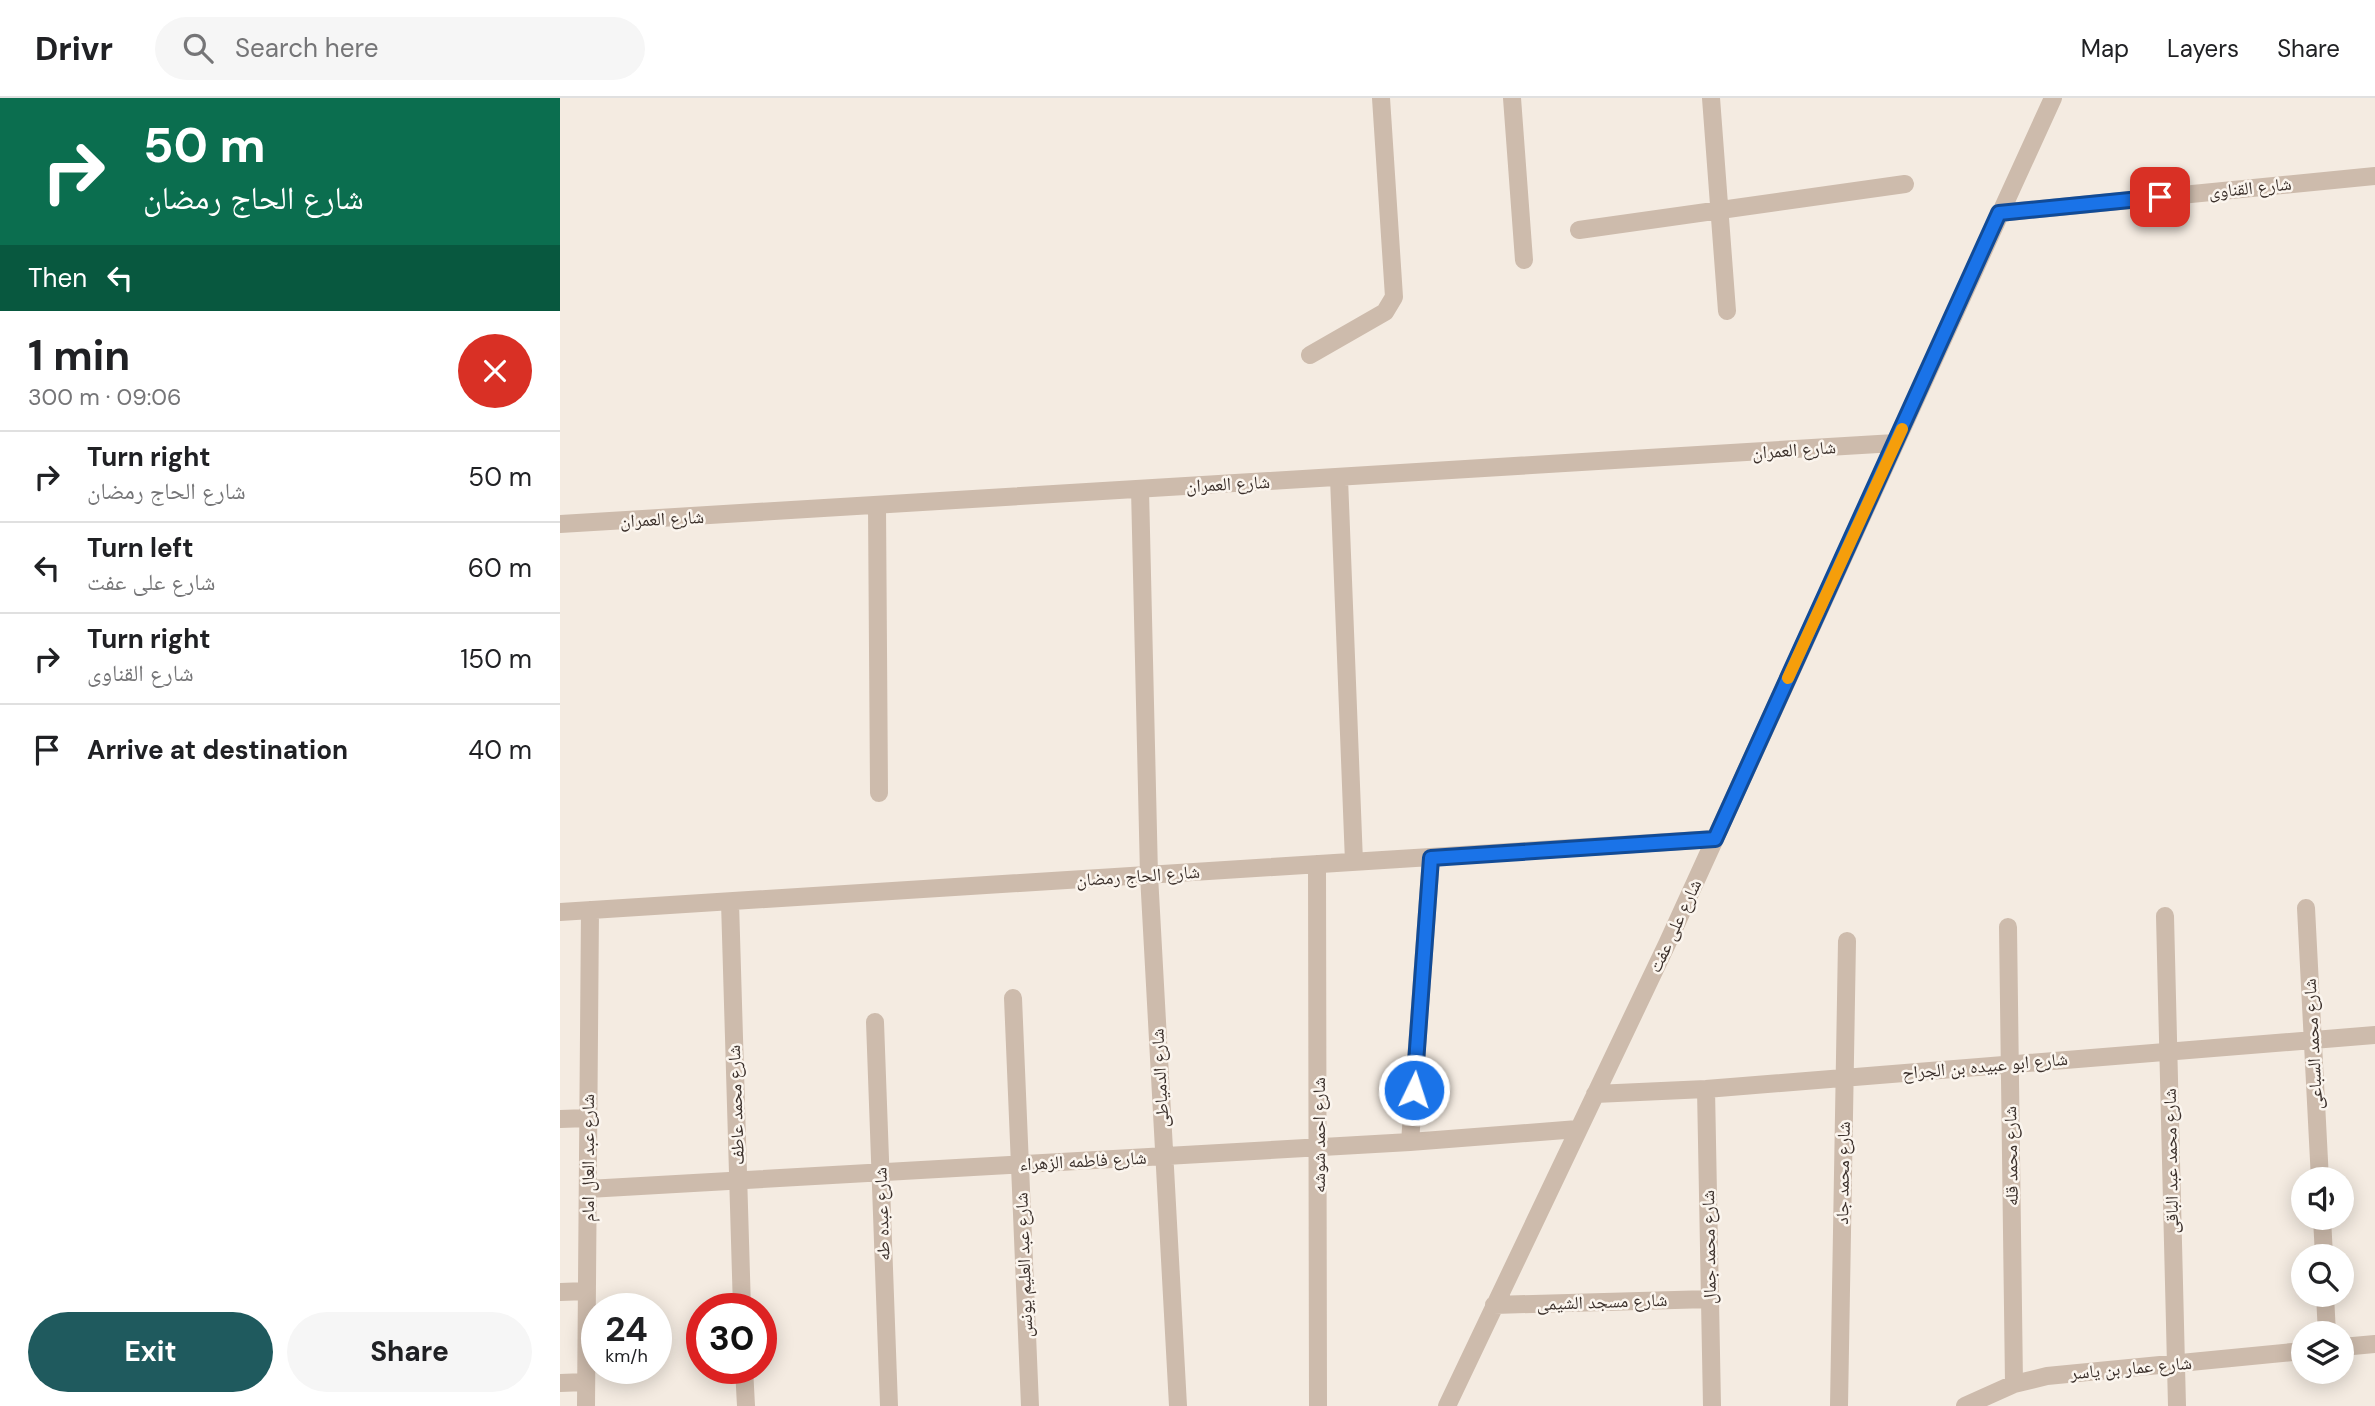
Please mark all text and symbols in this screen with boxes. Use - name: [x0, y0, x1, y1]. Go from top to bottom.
- search box: [155, 17, 645, 80]
- text: Drivr: [35, 27, 113, 70]
- icon: search: [179, 29, 217, 67]
- text: Search here: [235, 31, 378, 65]
- text: Map: [2081, 33, 2129, 64]
- text: Layers: [2167, 33, 2239, 64]
- text: Share: [2277, 33, 2340, 64]
- text: 50 m: [143, 113, 266, 177]
- icon: right: [28, 126, 119, 217]
- pin: [2130, 167, 2190, 227]
- street label: شارع القناوى: [2207, 172, 2293, 204]
- text: شارع الحاج رمضان: [143, 177, 364, 219]
- icon: arrive: [2141, 178, 2179, 216]
- icon: left: [101, 259, 139, 297]
- text: Then: [28, 261, 87, 295]
- text: 1 min: [28, 328, 130, 383]
- button: close: [458, 334, 532, 408]
- text: 300 m · 09:06: [28, 382, 181, 412]
- street label: شارع العمران: [1751, 435, 1837, 465]
- text: Turn right: [87, 440, 211, 474]
- icon: right: [28, 458, 66, 496]
- text: 50 m: [468, 460, 532, 494]
- street label: شارع العمران: [1185, 470, 1271, 498]
- text: شارع الحاج رمضان: [87, 476, 246, 506]
- street label: شارع العمران: [619, 505, 705, 533]
- text: Turn left: [87, 531, 194, 565]
- icon: left: [28, 549, 66, 587]
- text: 60 m: [468, 551, 532, 585]
- text: شارع على عفت: [87, 567, 215, 597]
- text: Turn right: [87, 622, 211, 656]
- icon: right: [28, 640, 66, 678]
- text: 150 m: [460, 642, 532, 676]
- text: شارع القناوى: [87, 658, 194, 688]
- icon: arrive: [28, 731, 66, 769]
- text: Arrive at destination: [87, 733, 348, 767]
- text: 40 m: [468, 733, 532, 767]
- street label: شارع الحاج رمضان: [1075, 860, 1201, 892]
- street label: شارع على عفت: [1643, 875, 1707, 977]
- street label: شارع محمد السباعى: [2298, 978, 2328, 1110]
- street label: شارع الدمياطى: [1145, 1028, 1175, 1128]
- street label: شارع محمد عاطف: [722, 1045, 750, 1165]
- street label: شارع ابو عبيده بن الجراح: [1901, 1047, 2069, 1085]
- position arrow: [1377, 1053, 1451, 1127]
- street label: شارع احمد شوشه: [1307, 1077, 1331, 1193]
- street label: شارع محمد عبد الباقى: [2158, 1088, 2184, 1234]
- street label: شارع عبد العال امام: [576, 1094, 600, 1222]
- street label: شارع محمد قله: [1998, 1106, 2024, 1206]
- street label: شارع محمد جاد: [1830, 1121, 1856, 1225]
- street label: شارع فاطمه الزهراء: [1019, 1146, 1147, 1176]
- street label: شارع عبده طه: [868, 1167, 896, 1261]
- map controls: [2291, 1167, 2354, 1384]
- button: sound: [2291, 1167, 2354, 1230]
- street label: شارع محمد جمال: [1696, 1190, 1722, 1304]
- street label: شارع عبد العليم يونس: [1009, 1192, 1039, 1338]
- button: search: [2291, 1244, 2354, 1307]
- street label: شارع مسجد الشيمى: [1536, 1288, 1668, 1316]
- speed limit sign: 30: [686, 1293, 777, 1384]
- text: 24: [605, 1306, 648, 1352]
- button: Exit: [28, 1312, 273, 1392]
- button: Share: [287, 1312, 532, 1392]
- button: layers: [2291, 1321, 2354, 1384]
- text: km/h: [605, 1344, 648, 1368]
- street label: شارع عمار بن ياسر: [2068, 1351, 2193, 1385]

